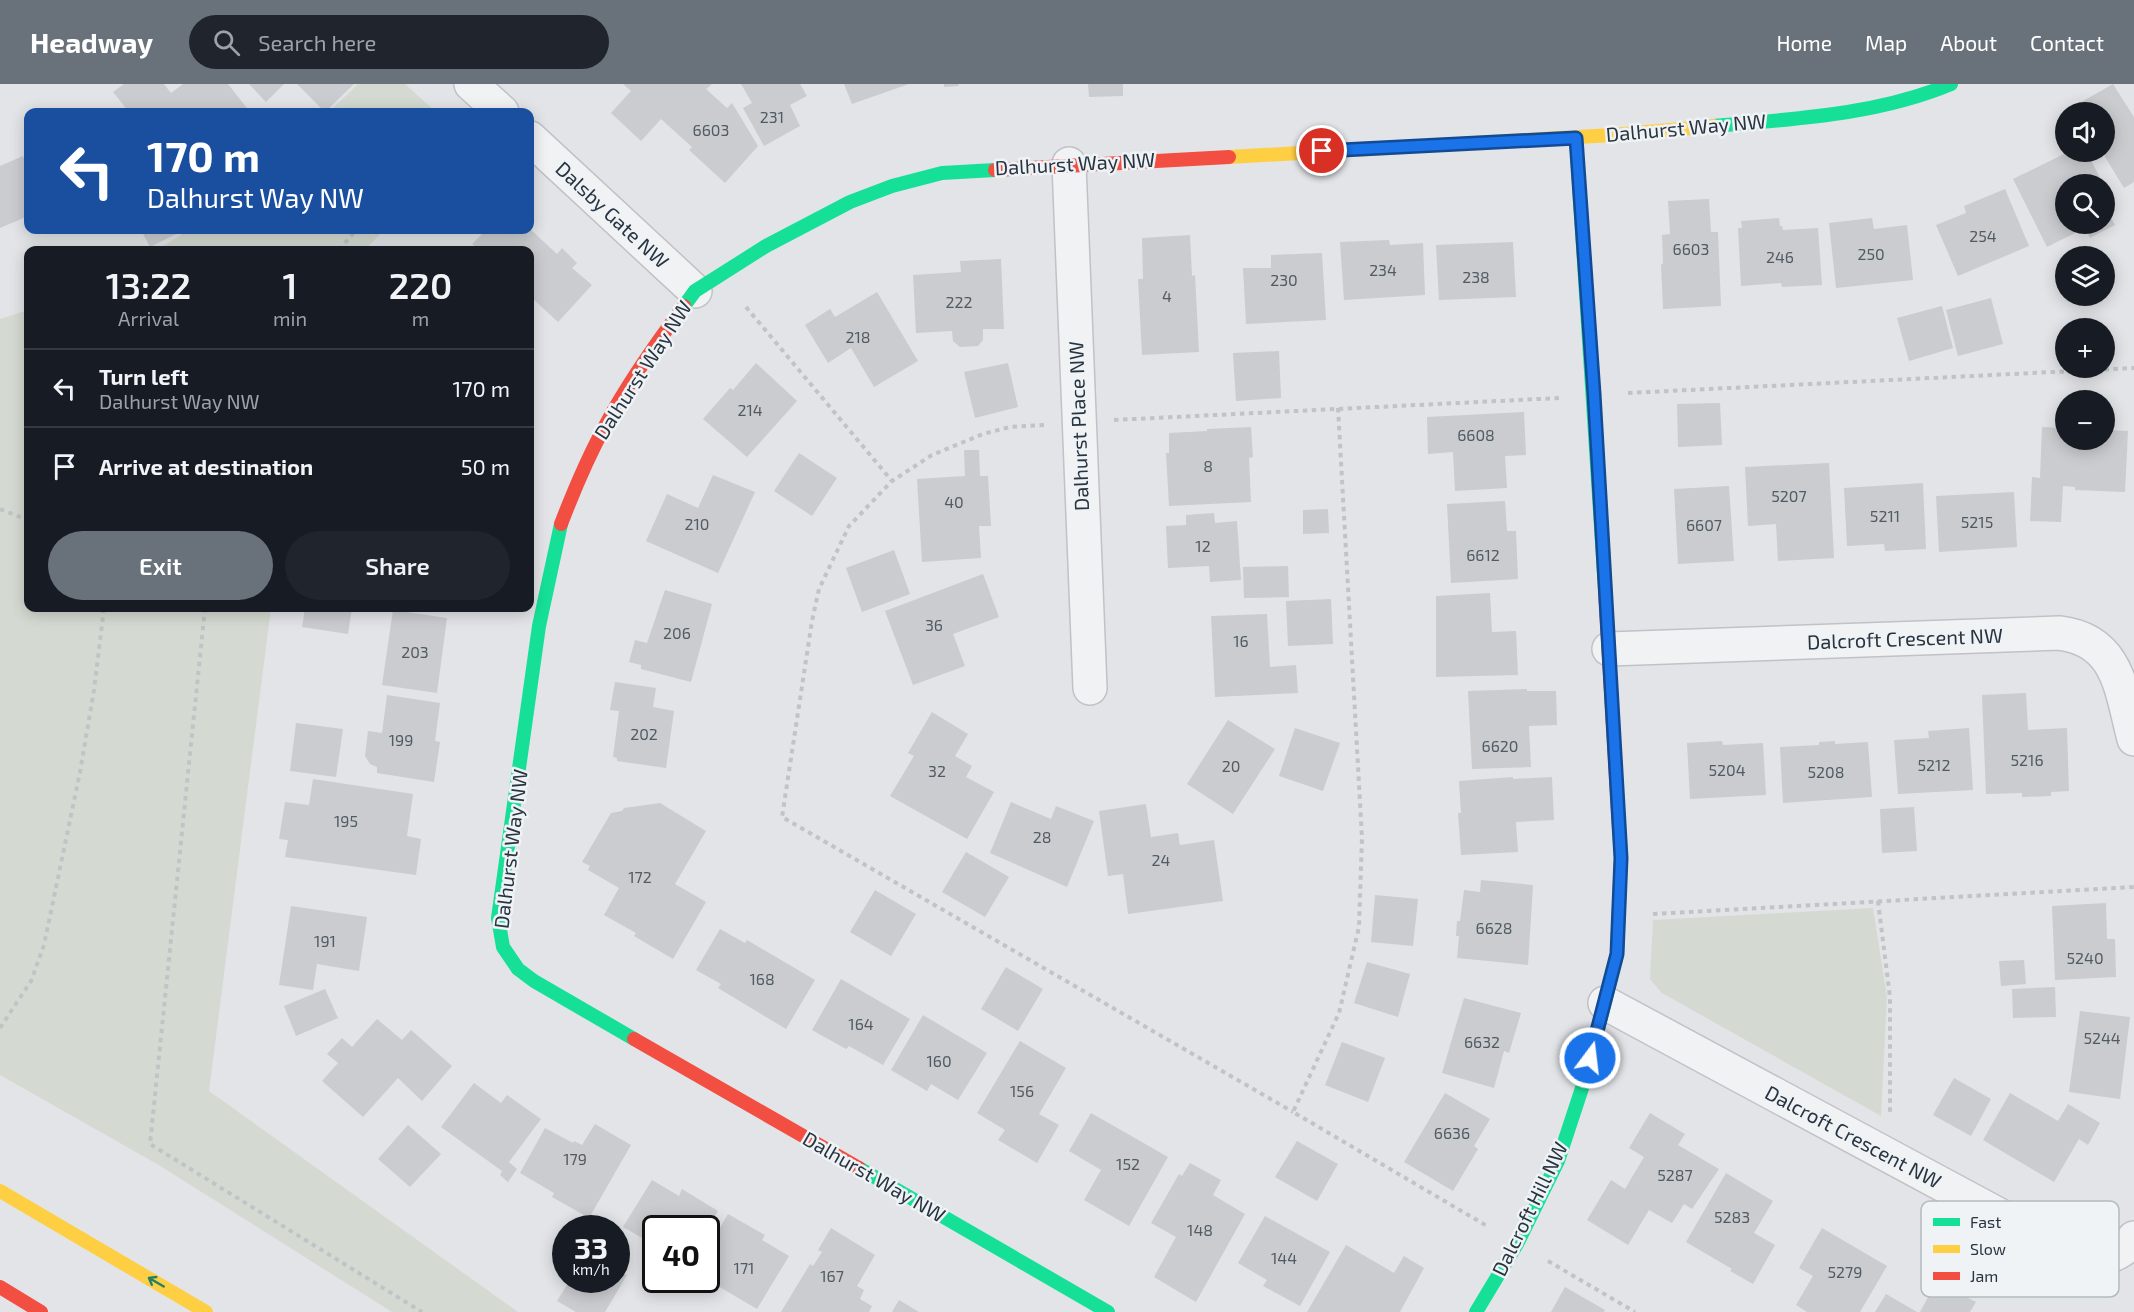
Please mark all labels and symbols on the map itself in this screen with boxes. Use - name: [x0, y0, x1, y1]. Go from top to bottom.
- house number: 231: [760, 107, 784, 126]
- street label: Dalhurst Way NW: [1605, 108, 1767, 146]
- house number: 6603: [693, 120, 729, 139]
- pin: [1296, 125, 1347, 176]
- street label: Dalhurst Way NW: [994, 147, 1156, 179]
- street label: Dalsby Gate NW: [551, 156, 674, 273]
- house number: 254: [1969, 226, 1997, 245]
- house number: 6603: [1673, 239, 1709, 258]
- house number: 250: [1857, 244, 1885, 263]
- house number: 246: [1766, 247, 1794, 266]
- house number: 234: [1369, 260, 1397, 279]
- house number: 238: [1462, 267, 1490, 286]
- house number: 230: [1270, 270, 1298, 289]
- house number: 4: [1162, 286, 1172, 305]
- house number: 222: [946, 292, 972, 311]
- street label: Dalhurst Way NW: [588, 296, 696, 443]
- house number: 218: [845, 327, 871, 346]
- street label: Dalhurst Place NW: [1063, 341, 1093, 511]
- house number: 214: [737, 400, 763, 419]
- house number: 6608: [1457, 425, 1495, 444]
- house number: 8: [1203, 456, 1213, 475]
- house number: 5207: [1771, 486, 1807, 505]
- house number: 40: [944, 492, 964, 511]
- house number: 5211: [1870, 506, 1900, 525]
- house number: 5215: [1961, 512, 1993, 531]
- house number: 210: [684, 514, 710, 533]
- house number: 6607: [1686, 515, 1722, 534]
- house number: 12: [1195, 536, 1211, 555]
- house number: 6612: [1466, 545, 1500, 564]
- house number: 36: [925, 615, 943, 634]
- house number: 206: [663, 623, 691, 642]
- street label: Dalcroft Crescent NW: [1807, 623, 2003, 653]
- house number: 16: [1233, 631, 1249, 650]
- house number: 203: [401, 642, 429, 661]
- house number: 202: [630, 724, 658, 743]
- house number: 199: [389, 730, 413, 749]
- house number: 6620: [1482, 736, 1518, 755]
- house number: 5216: [2010, 750, 2044, 769]
- house number: 5212: [1918, 755, 1950, 774]
- house number: 20: [1222, 756, 1240, 775]
- house number: 5204: [1708, 760, 1746, 779]
- house number: 32: [928, 761, 946, 780]
- house number: 5208: [1808, 762, 1844, 781]
- street label: Dalhurst Way NW: [488, 768, 532, 930]
- house number: 195: [334, 811, 358, 830]
- house number: 28: [1033, 827, 1051, 846]
- house number: 24: [1152, 850, 1171, 869]
- house number: 172: [628, 867, 652, 886]
- house number: 6628: [1475, 918, 1513, 937]
- house number: 191: [314, 931, 336, 950]
- house number: 5240: [2066, 948, 2104, 967]
- house number: 168: [749, 969, 775, 988]
- house number: 164: [848, 1014, 874, 1033]
- position arrow: [1558, 1026, 1622, 1090]
- house number: 5244: [2083, 1028, 2121, 1047]
- house number: 6632: [1464, 1032, 1500, 1051]
- house number: 160: [926, 1051, 952, 1070]
- street label: Dalcroft Crescent NW: [1761, 1080, 1946, 1193]
- house number: 156: [1010, 1081, 1034, 1100]
- house number: 6636: [1434, 1123, 1470, 1142]
- street label: Dalhurst Way NW: [799, 1126, 950, 1227]
- street label: Dalcroft Hill NW: [1486, 1138, 1572, 1279]
- house number: 179: [563, 1149, 587, 1168]
- house number: 152: [1116, 1154, 1140, 1173]
- house number: 5287: [1657, 1165, 1693, 1184]
- legend: [1921, 1201, 2119, 1297]
- house number: 5283: [1714, 1207, 1750, 1226]
- text: Fast: [1970, 1212, 2001, 1231]
- speed limit sign: 40: [642, 1215, 720, 1293]
- house number: 148: [1187, 1220, 1213, 1239]
- text: Slow: [1970, 1239, 2006, 1258]
- house number: 144: [1271, 1248, 1297, 1267]
- house number: 171: [734, 1258, 754, 1277]
- house number: 5279: [1828, 1262, 1862, 1281]
- house number: 167: [820, 1266, 844, 1285]
- text: Jam: [1970, 1266, 1998, 1285]
- one-way arrow: [148, 1276, 165, 1288]

